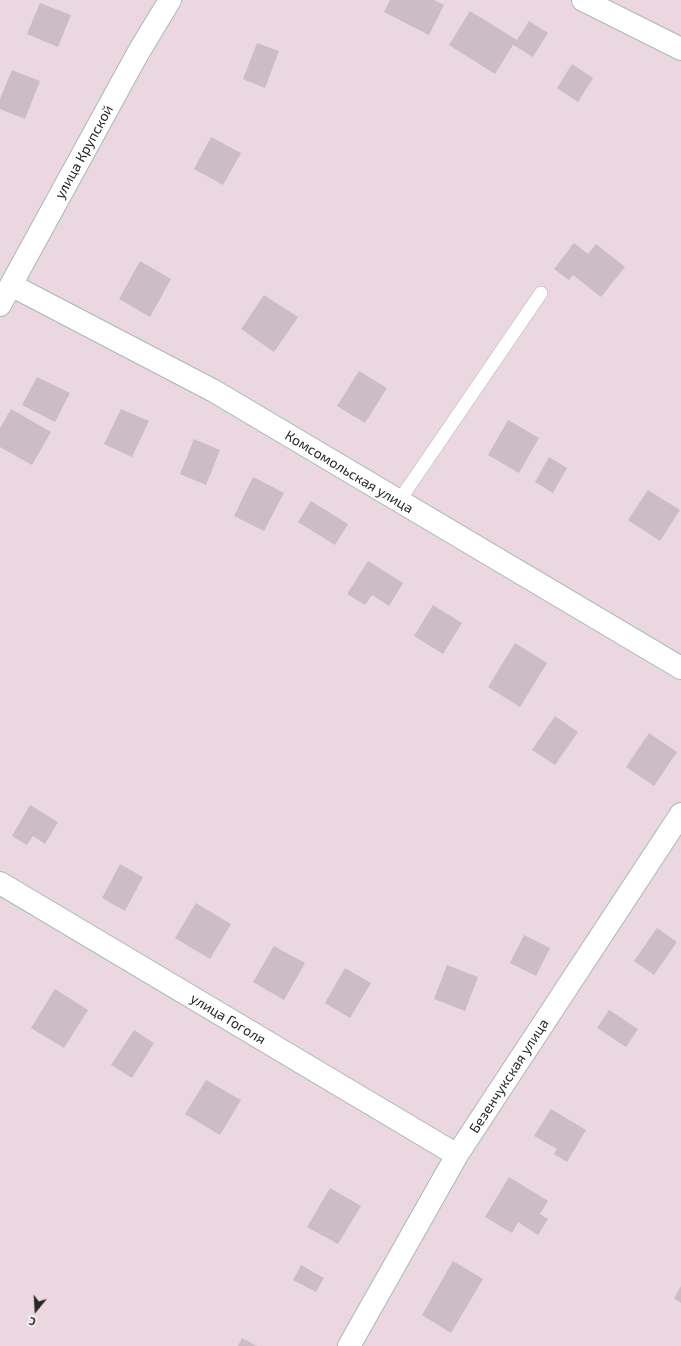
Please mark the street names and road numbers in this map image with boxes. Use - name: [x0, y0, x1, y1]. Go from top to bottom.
- street label: улица Крупской: [51, 102, 117, 202]
- street label: Комсомольская улица: [282, 427, 416, 517]
- street label: улица Гоголя: [187, 990, 269, 1048]
- street label: Безенчукская улица: [466, 1016, 552, 1136]

